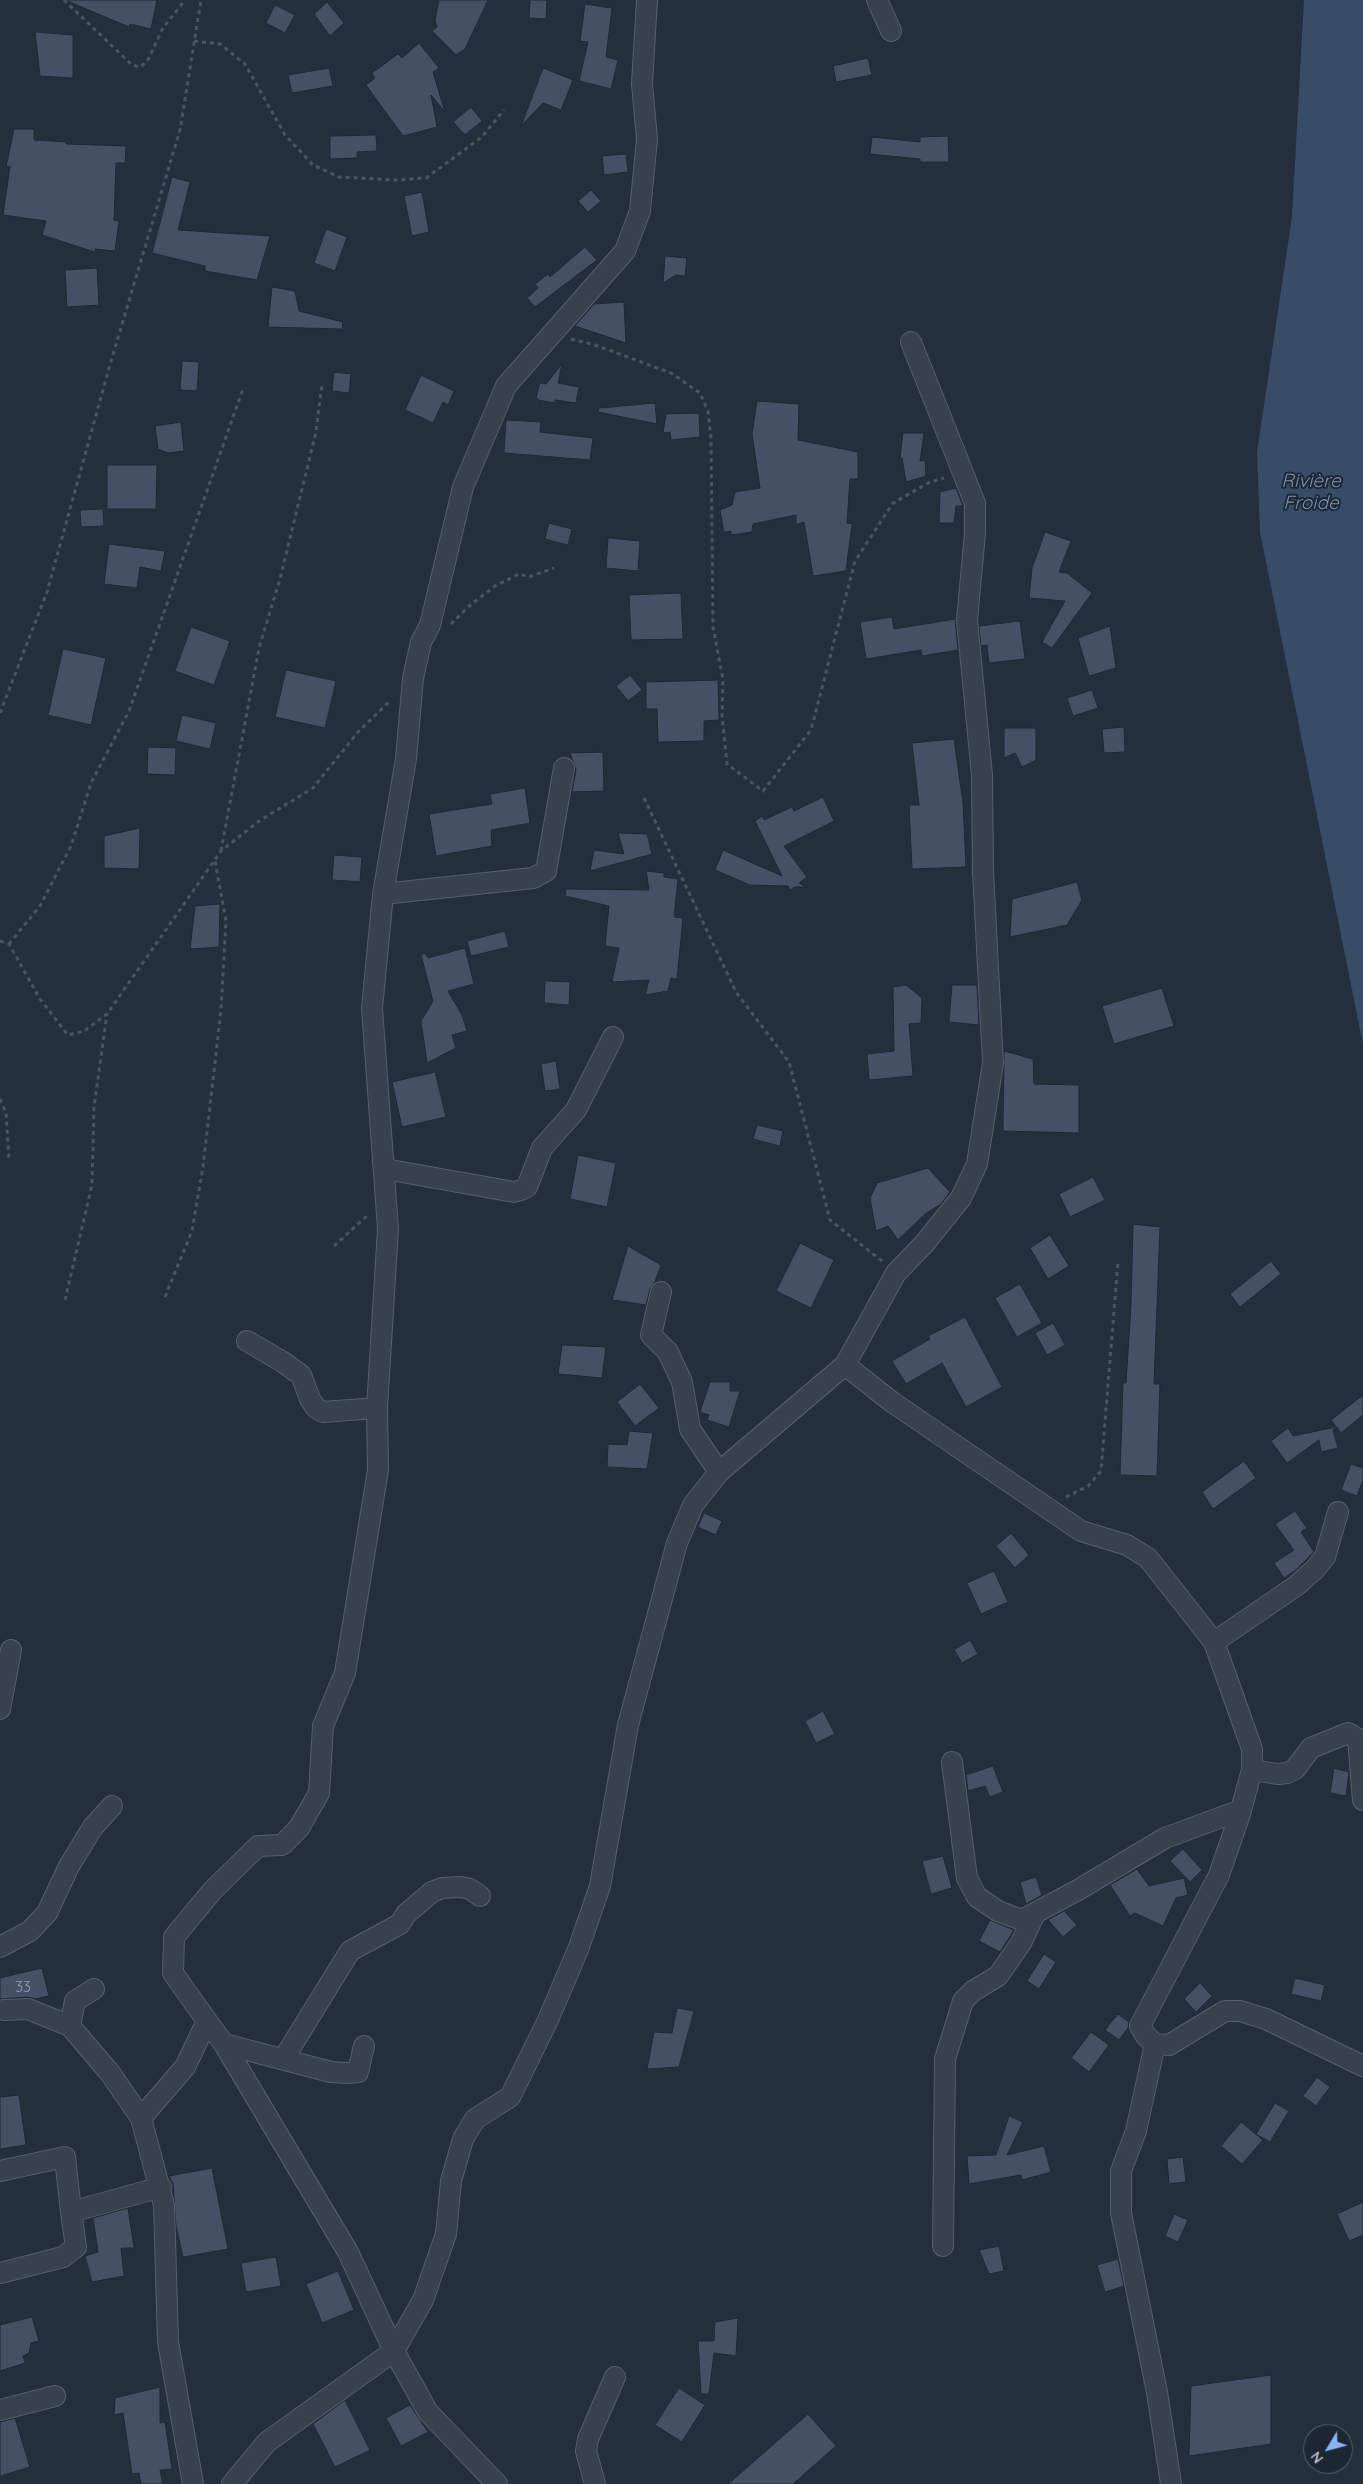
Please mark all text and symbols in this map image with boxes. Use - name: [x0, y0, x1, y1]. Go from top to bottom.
- water label: Rivière Froide: [1281, 470, 1341, 514]
- house number: 33: [15, 1978, 31, 1996]
- north arrow: [1303, 2424, 1353, 2474]
- text: N: [1307, 2448, 1327, 2467]

